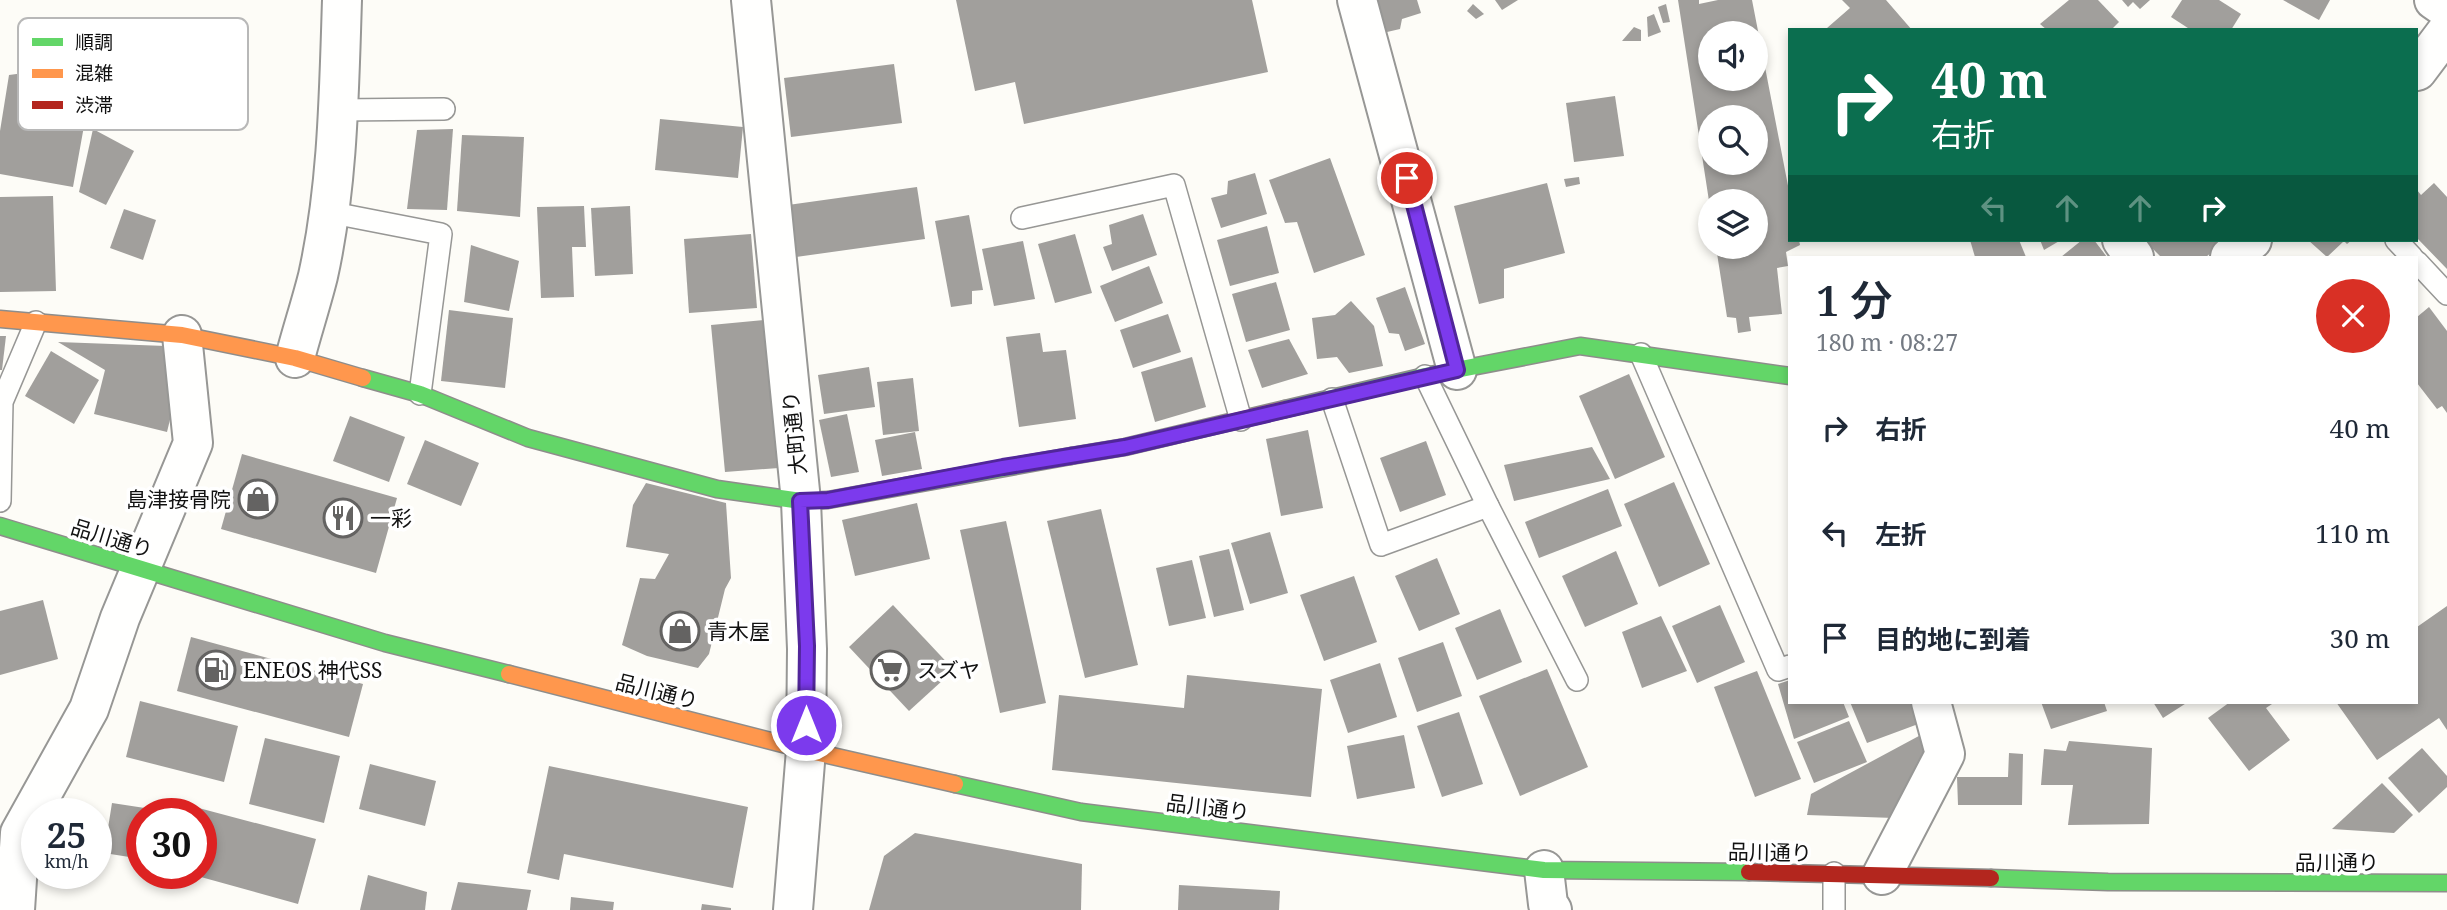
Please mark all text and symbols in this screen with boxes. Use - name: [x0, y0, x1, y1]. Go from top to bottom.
- legend: [18, 18, 248, 130]
- map controls: [1698, 21, 1768, 259]
- button: sound: [1698, 21, 1768, 91]
- text: 順調: [75, 29, 113, 55]
- text: 40 m: [1931, 46, 2047, 112]
- icon: right: [1816, 56, 1907, 147]
- text: 混雑: [75, 60, 113, 86]
- text: 渋滞: [75, 92, 113, 118]
- button: search: [1698, 105, 1768, 175]
- text: 右折: [1931, 112, 1995, 155]
- pin: [1377, 148, 1437, 208]
- icon: arrive: [1388, 159, 1426, 197]
- button: layers: [1698, 189, 1768, 259]
- icon: left: [1975, 189, 2013, 227]
- icon: ahead: [2048, 189, 2086, 227]
- icon: ahead: [2121, 189, 2159, 227]
- icon: right: [2194, 189, 2232, 227]
- text: 1 分: [1816, 271, 1893, 328]
- button: close: [2316, 279, 2390, 353]
- text: 180 m · 08:27: [1816, 326, 1958, 358]
- street label: 大町通り: [776, 390, 812, 476]
- icon: right: [1816, 409, 1854, 447]
- text: 40 m: [2330, 410, 2390, 446]
- text: 右折: [1875, 411, 1927, 447]
- shop icon: 島津接骨院: [237, 478, 279, 520]
- place label: 島津接骨院: [126, 485, 231, 513]
- restaurant icon: 一彩: [322, 497, 364, 539]
- place label: 一彩: [370, 504, 412, 532]
- street label: 品川通り: [68, 512, 156, 564]
- icon: left: [1816, 514, 1854, 552]
- text: 110 m: [2315, 515, 2390, 551]
- text: 左折: [1875, 516, 1927, 552]
- shop icon: 青木屋: [659, 610, 701, 652]
- place label: 青木屋: [707, 617, 770, 645]
- icon: arrive: [1816, 619, 1854, 657]
- text: 30 m: [2330, 620, 2390, 656]
- text: 目的地に到着: [1875, 621, 2031, 657]
- fuel station icon: ENEOS 神代SS: [195, 649, 237, 691]
- supermarket icon: スズヤ: [869, 649, 911, 691]
- place label: ENEOS 神代SS: [243, 656, 383, 684]
- place label: スズヤ: [917, 656, 980, 684]
- street label: 品川通り: [613, 667, 701, 715]
- position arrow: [769, 688, 843, 762]
- street label: 品川通り: [1165, 788, 1251, 826]
- speed limit sign: 30: [126, 798, 217, 889]
- text: 25: [47, 811, 86, 858]
- street label: 品川通り: [1728, 837, 1812, 867]
- street label: 品川通り: [2295, 848, 2379, 876]
- text: km/h: [44, 849, 89, 873]

